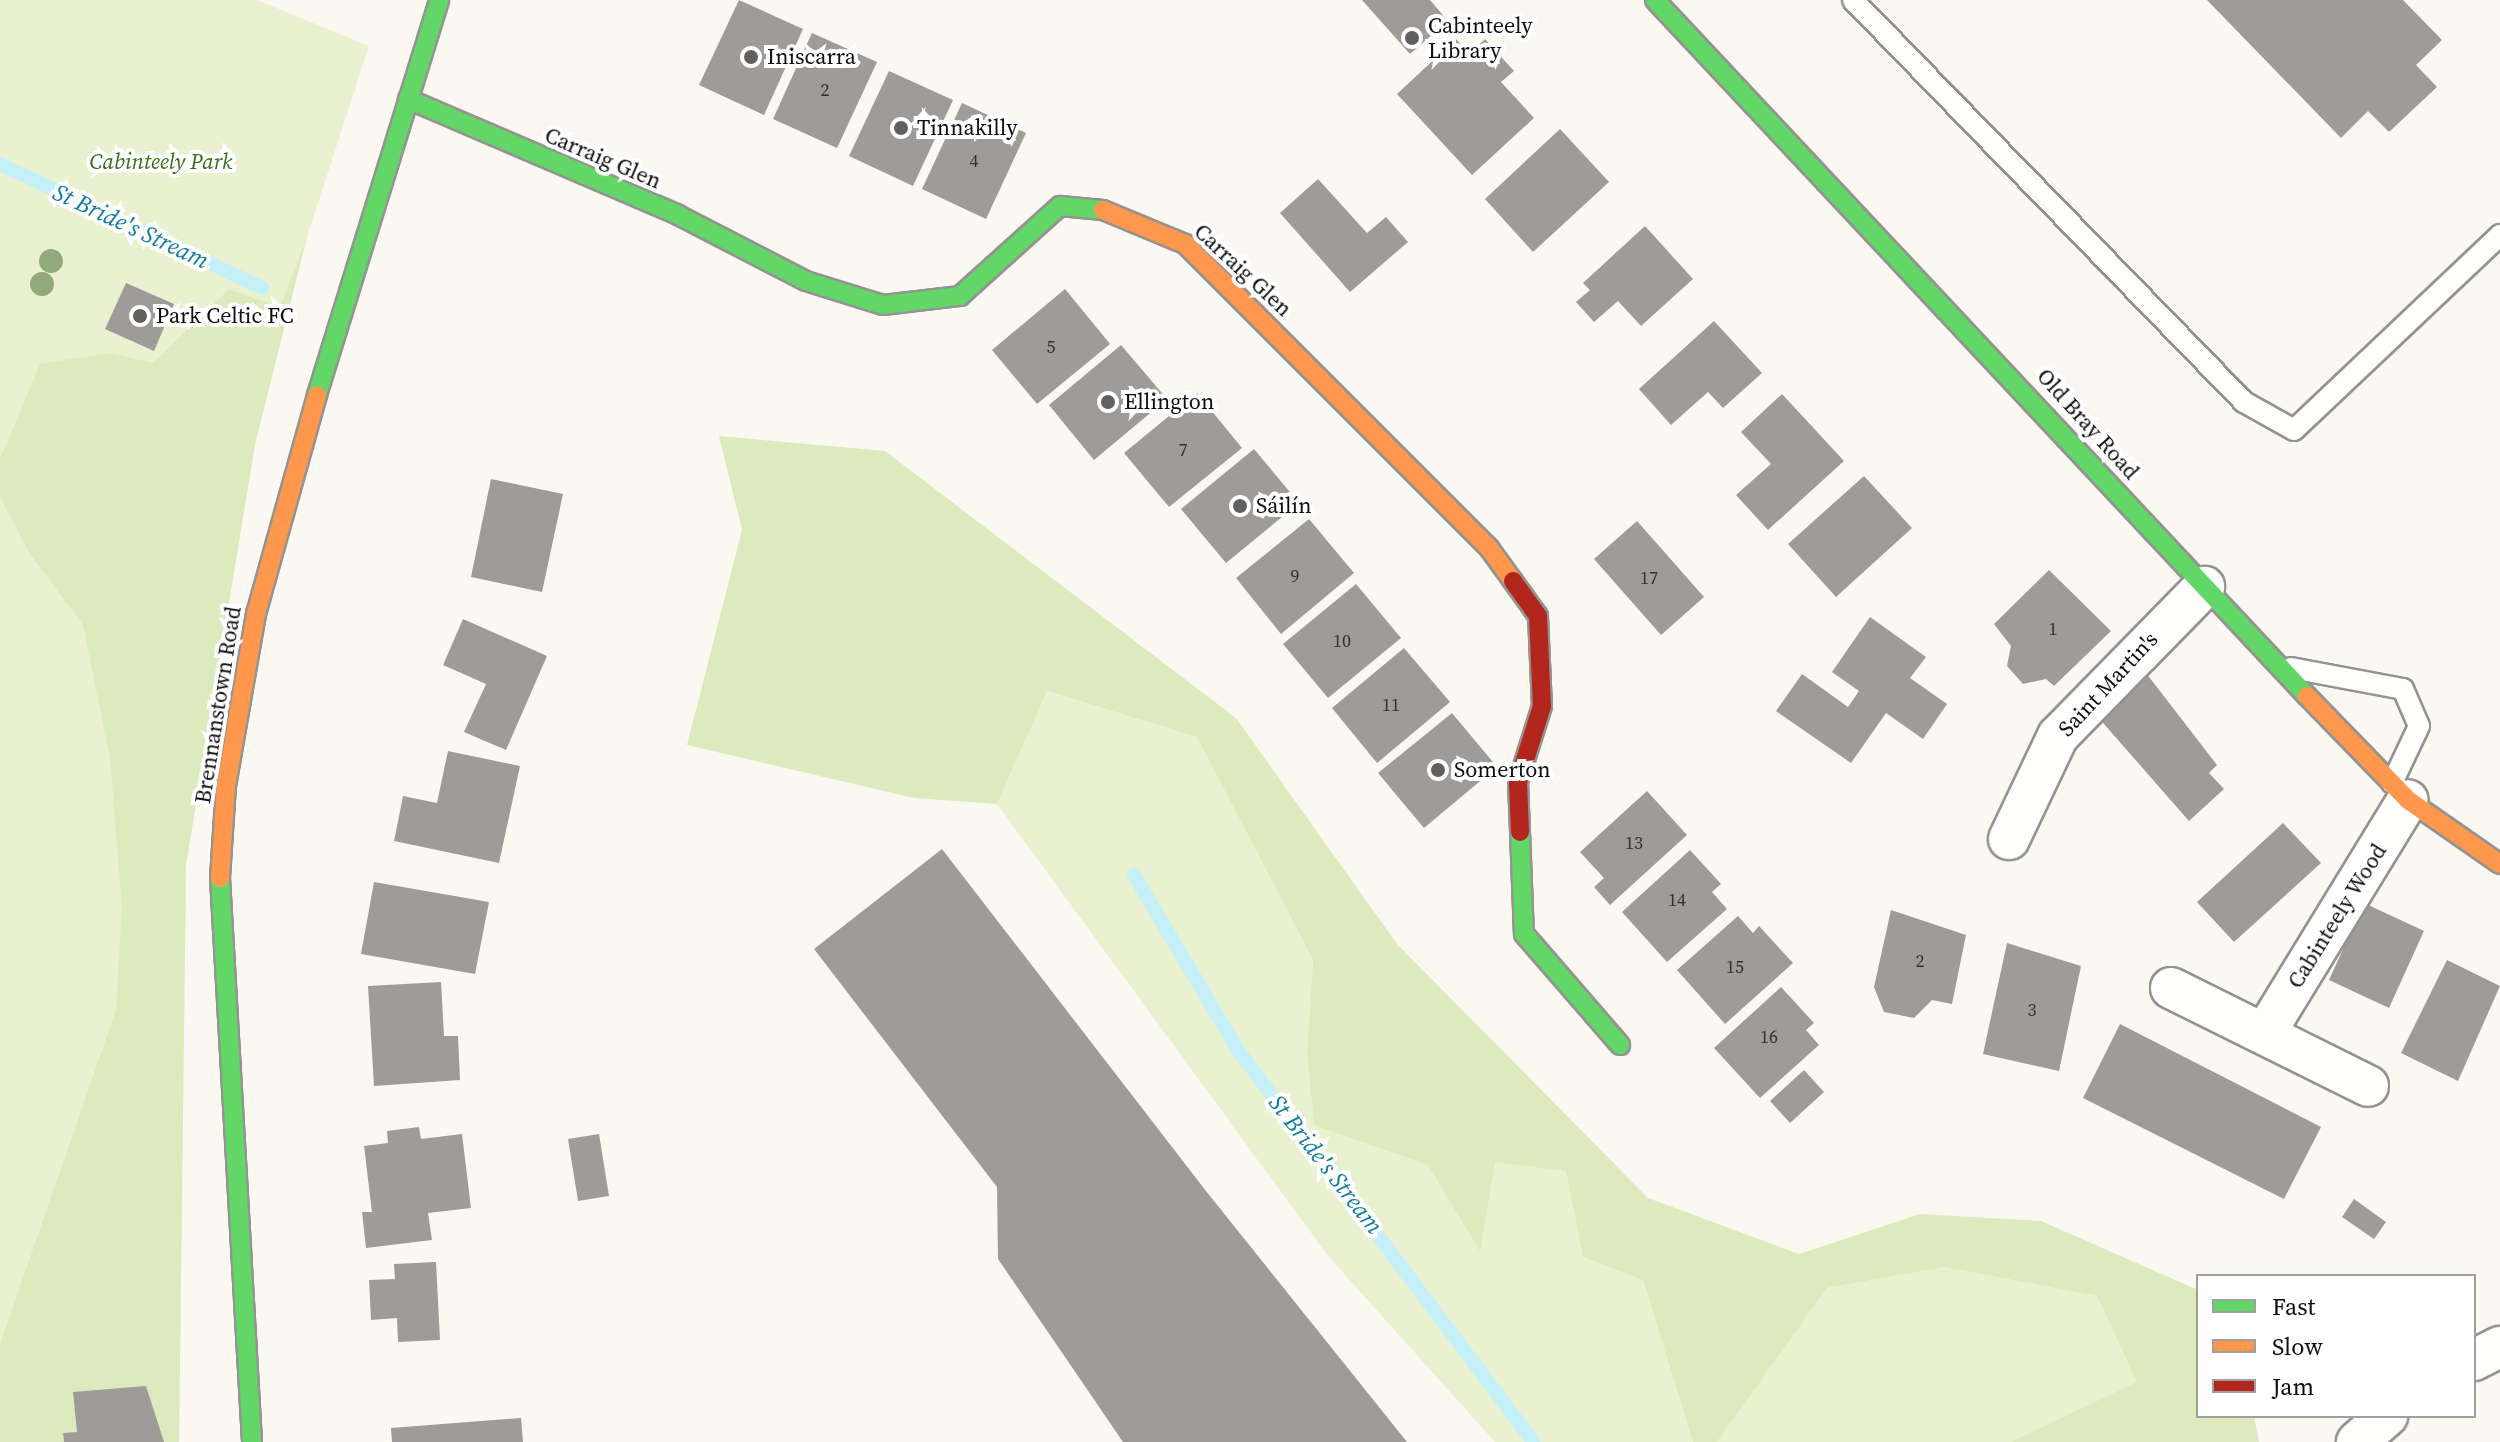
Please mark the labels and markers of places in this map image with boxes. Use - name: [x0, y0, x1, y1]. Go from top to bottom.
- place label: Cabinteely Library: [1428, 12, 1533, 64]
- marker: Cabinteely Library: [1403, 29, 1421, 47]
- place label: Iniscarra: [767, 44, 856, 70]
- marker: Iniscarra: [742, 48, 760, 66]
- place label: Tinnakilly: [917, 115, 1017, 141]
- marker: Tinnakilly: [892, 119, 910, 137]
- place label: Park Celtic FC: [156, 303, 294, 329]
- marker: Park Celtic FC: [131, 307, 149, 325]
- place label: Ellington: [1124, 389, 1214, 415]
- marker: Ellington: [1099, 393, 1117, 411]
- place label: Sáilín: [1256, 493, 1311, 519]
- marker: Sáilín: [1231, 497, 1249, 515]
- place label: Somerton: [1454, 757, 1551, 783]
- marker: Somerton: [1429, 761, 1447, 779]

